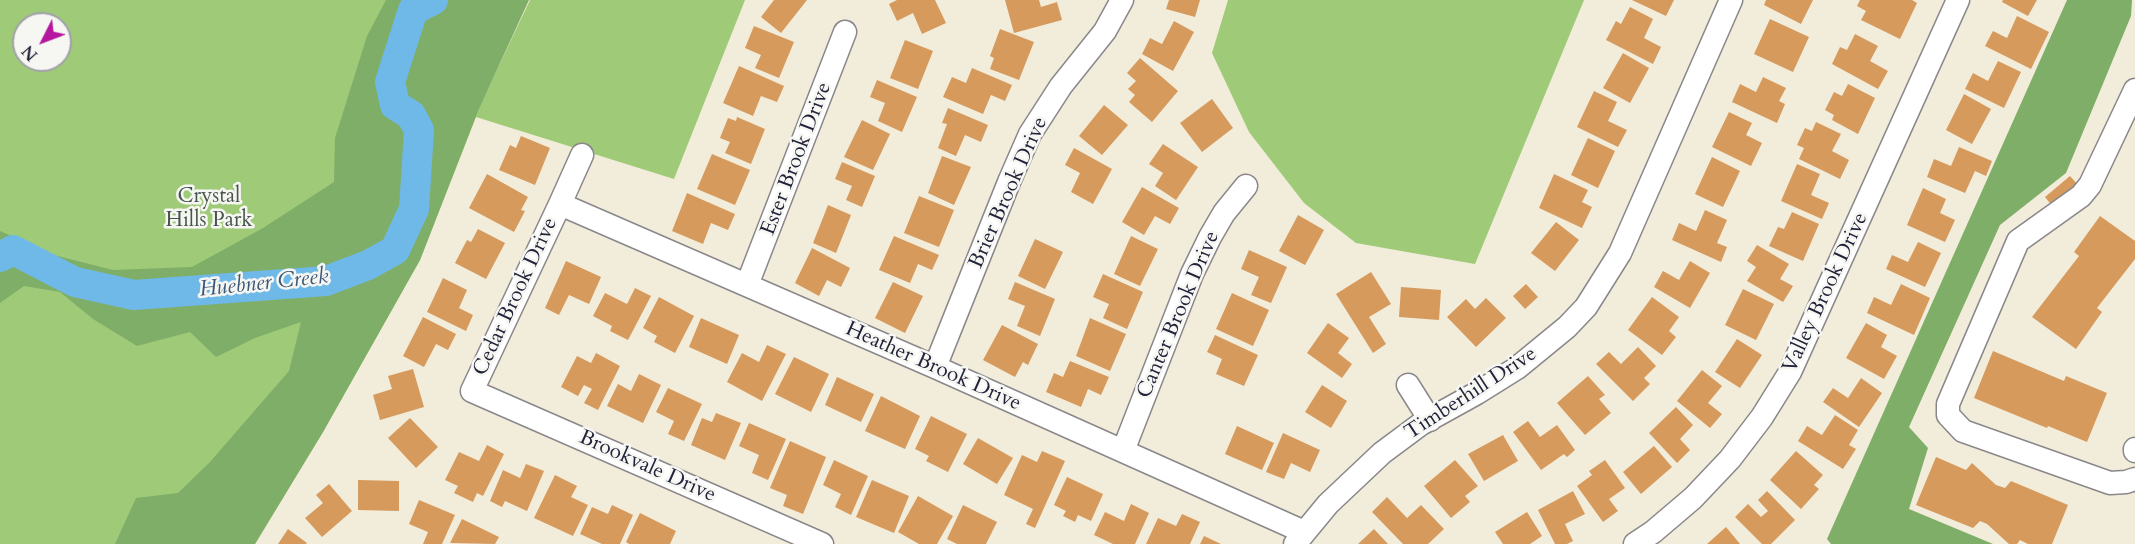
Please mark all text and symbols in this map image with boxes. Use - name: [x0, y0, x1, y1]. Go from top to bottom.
- north arrow: [12, 12, 72, 72]
- text: N: [17, 40, 43, 65]
- street label: Ester Brook Drive: [756, 79, 838, 239]
- street label: Brier Brook Drive: [964, 113, 1054, 273]
- park label: Crystal Hills Park: [165, 184, 253, 234]
- street label: Valley Brook Drive: [1778, 209, 1874, 377]
- street label: Cedar Brook Drive: [468, 214, 564, 380]
- street label: Canter Brook Drive: [1132, 228, 1226, 402]
- water label: Huebner Creek: [198, 264, 330, 304]
- street label: Heather Brook Drive: [841, 317, 1025, 417]
- street label: Timberhill Drive: [1400, 342, 1542, 446]
- street label: Brookvale Drive: [575, 426, 719, 508]

